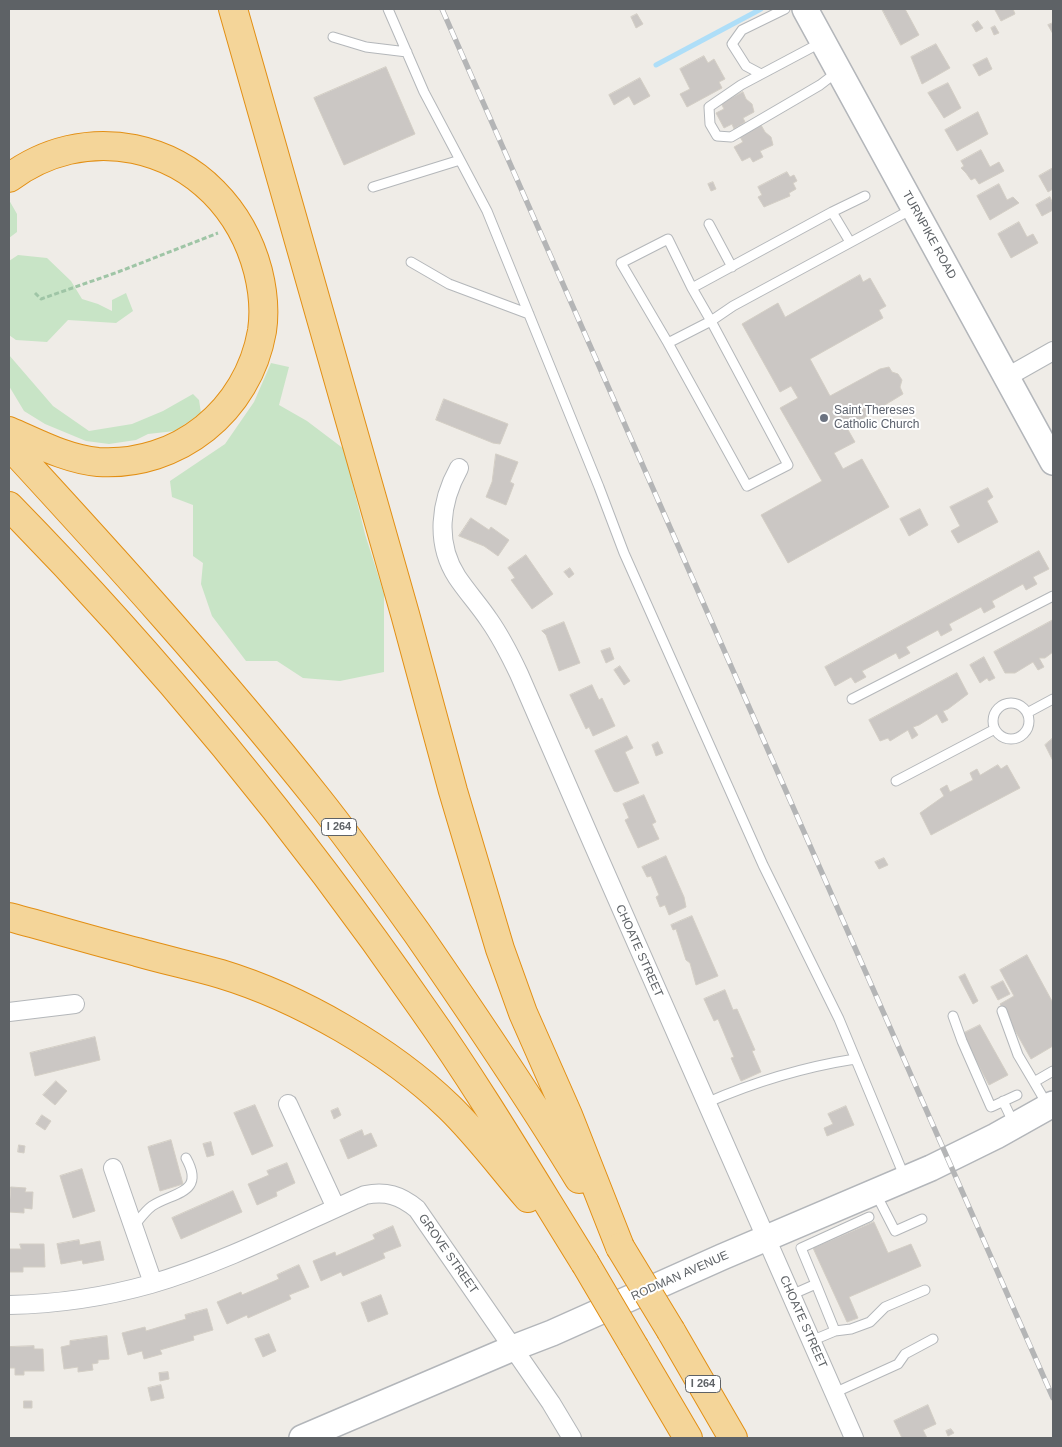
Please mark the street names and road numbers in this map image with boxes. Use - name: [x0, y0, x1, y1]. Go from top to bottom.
- street label: TURNPIKE ROAD: [899, 188, 959, 282]
- road number: I 264: [322, 819, 356, 836]
- street label: CHOATE STREET: [612, 902, 666, 1000]
- street label: GROVE STREET: [415, 1211, 481, 1297]
- street label: RODMAN AVENUE: [629, 1248, 731, 1304]
- street label: CHOATE STREET: [776, 1273, 830, 1371]
- road number: I 264: [686, 1376, 720, 1392]

